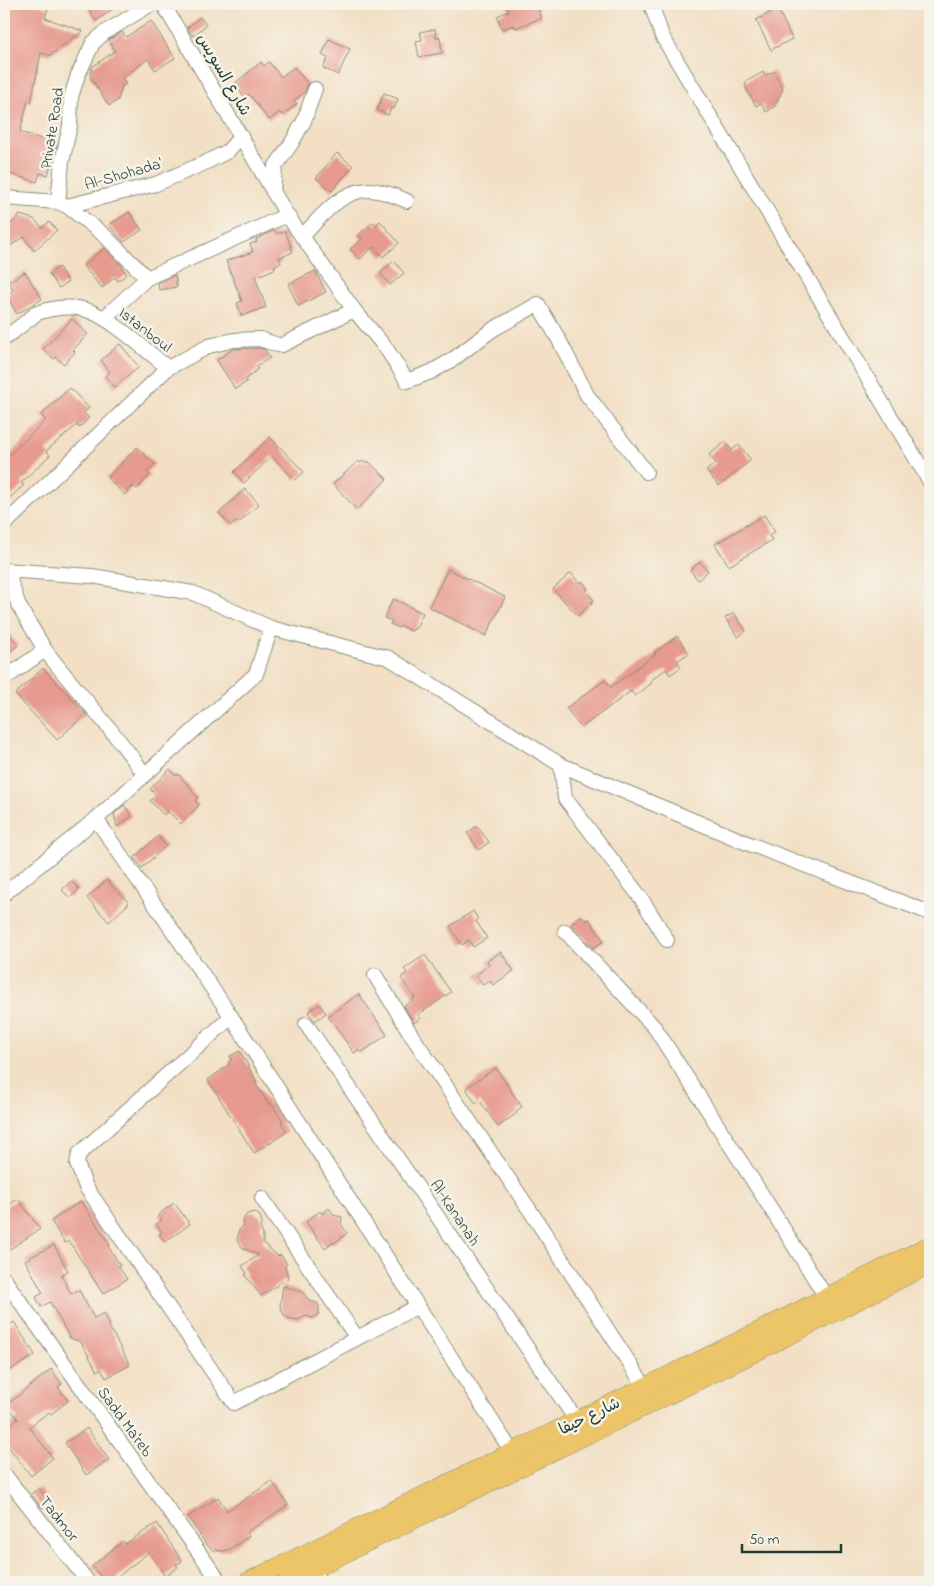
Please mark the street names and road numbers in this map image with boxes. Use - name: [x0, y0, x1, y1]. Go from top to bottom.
- street label: شارع السويس: [190, 29, 257, 121]
- street label: Private Road: [35, 86, 71, 171]
- street label: Al-Shohada': [82, 152, 166, 197]
- street label: Istanboul: [113, 302, 177, 359]
- street label: Al-Kananah: [423, 1175, 485, 1251]
- street label: Sadd Ma'reb: [91, 1382, 158, 1463]
- street label: شارع حيفا: [555, 1392, 625, 1442]
- street label: Tadmor: [33, 1491, 84, 1547]

